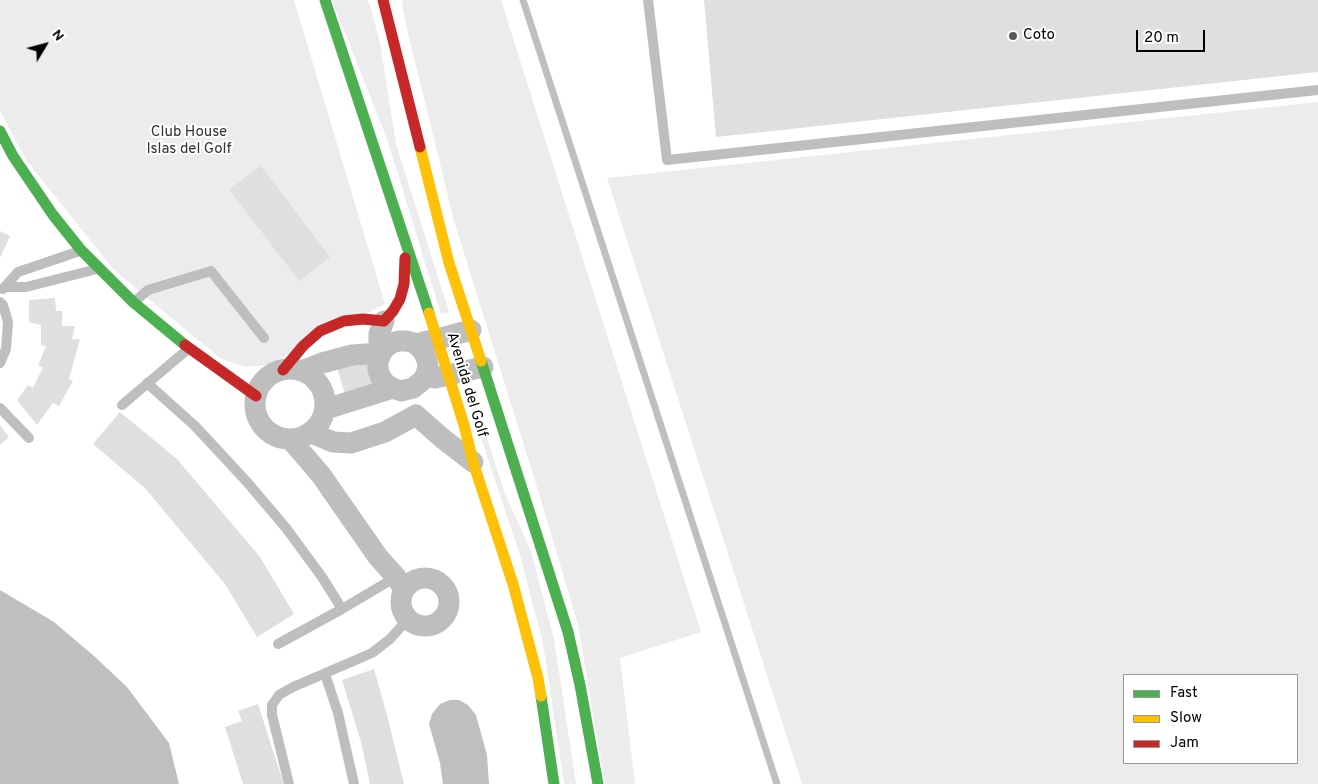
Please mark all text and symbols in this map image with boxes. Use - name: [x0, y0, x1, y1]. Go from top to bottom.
- north arrow: [20, 20, 70, 70]
- scale bar: [1138, 20, 1207, 52]
- text: N: [48, 27, 67, 45]
- place label: Coto: [1023, 27, 1055, 45]
- text: 20 m: [1144, 29, 1179, 48]
- marker: Coto: [1007, 30, 1019, 42]
- park label: Club House Islas del Golf: [147, 124, 231, 159]
- street label: Avenida del Golf: [441, 330, 491, 440]
- legend: [1123, 674, 1298, 764]
- text: Fast: [1170, 684, 1198, 703]
- text: Slow: [1170, 709, 1202, 728]
- text: Jam: [1170, 734, 1199, 753]

